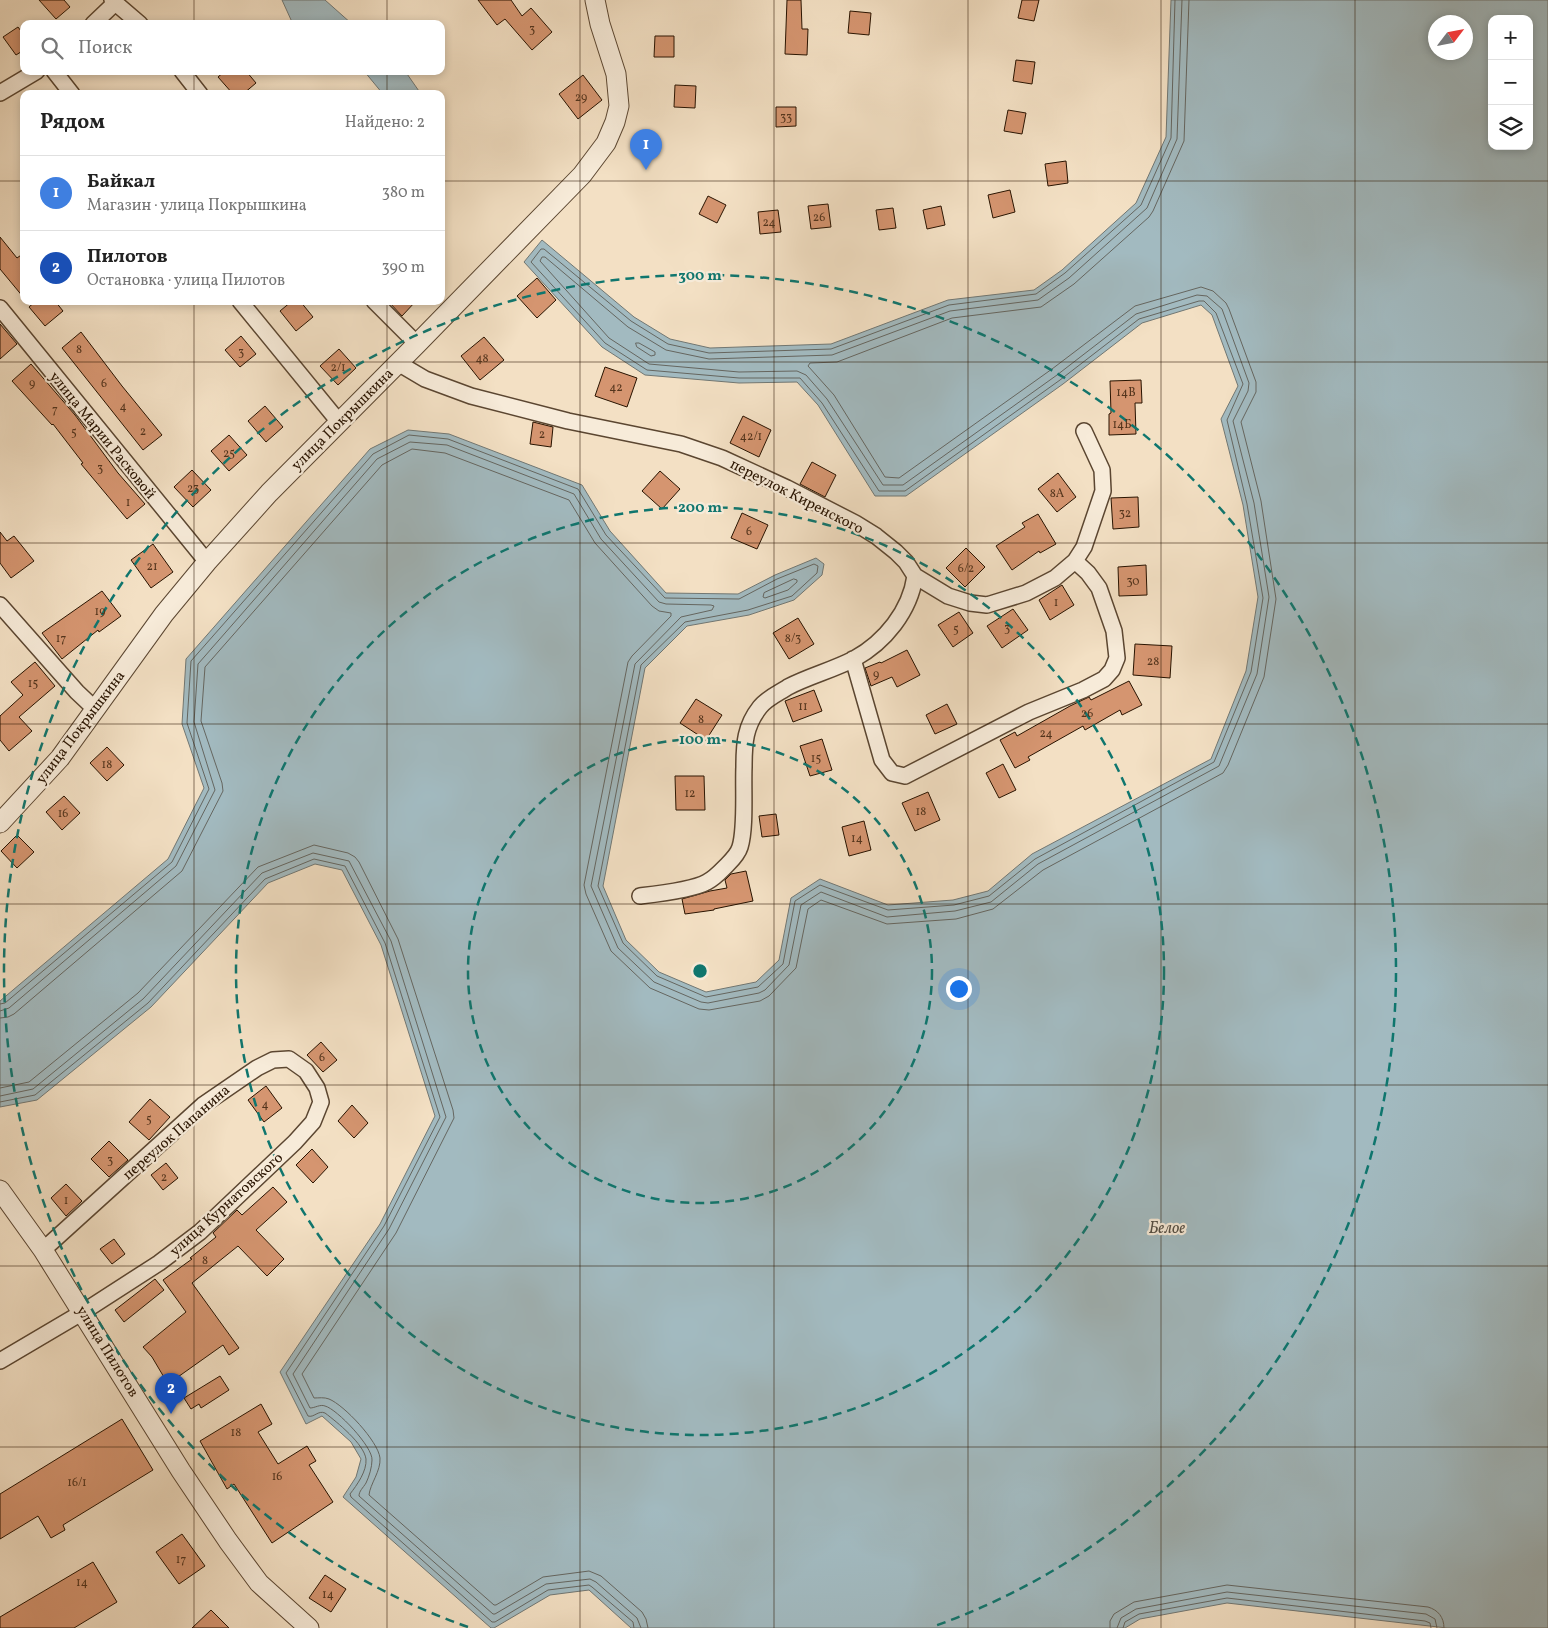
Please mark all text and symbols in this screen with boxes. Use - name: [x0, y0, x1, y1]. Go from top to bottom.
- north arrow: [1428, 15, 1473, 60]
- map controls: [1488, 15, 1533, 150]
- button: +: [1488, 15, 1533, 60]
- search box: [20, 20, 445, 75]
- house number: 3: [529, 22, 535, 38]
- icon: search: [38, 34, 66, 62]
- text: Поиск: [78, 35, 132, 61]
- button: −: [1488, 60, 1533, 105]
- house number: 29: [575, 90, 587, 106]
- button: layers: [1488, 105, 1533, 150]
- text: Рядом: [40, 108, 105, 137]
- house number: 33: [780, 110, 792, 126]
- text: Найдено: 2: [345, 112, 425, 134]
- pin: 1: [630, 129, 662, 170]
- text: Байкал: [87, 169, 155, 195]
- text: 1: [53, 182, 59, 204]
- text: 380 m: [382, 182, 425, 204]
- text: Магазин · улица Покрышкина: [87, 195, 307, 217]
- house number: 26: [813, 210, 825, 226]
- house number: 24: [762, 215, 776, 231]
- text: Пилотов: [87, 244, 168, 270]
- text: 2: [52, 257, 60, 279]
- text: 390 m: [382, 257, 425, 279]
- text: 300 m: [678, 266, 722, 287]
- text: Остановка · улица Пилотов: [87, 270, 285, 292]
- house number: 8: [76, 342, 82, 358]
- house number: 3: [238, 345, 244, 361]
- house number: 48: [475, 351, 489, 367]
- house number: 2/1: [330, 360, 346, 376]
- street label: улица Покрышкина: [287, 364, 399, 476]
- street label: улица Марии Расковой: [44, 368, 160, 504]
- house number: 9: [29, 376, 35, 392]
- house number: 6: [101, 376, 107, 392]
- house number: 42: [609, 380, 623, 396]
- house number: 14В: [1116, 385, 1136, 401]
- house number: 4: [119, 399, 127, 415]
- house number: 7: [52, 402, 58, 418]
- house number: 14Б: [1112, 417, 1132, 433]
- house number: 2: [140, 424, 146, 440]
- house number: 5: [71, 425, 77, 441]
- house number: 2: [539, 427, 545, 443]
- house number: 42/1: [740, 429, 762, 445]
- house number: 25: [223, 446, 235, 462]
- street label: переулок Киренского: [726, 455, 867, 540]
- house number: 3: [97, 461, 103, 477]
- house number: 23: [187, 481, 199, 497]
- house number: 8А: [1050, 486, 1065, 502]
- house number: 1: [126, 495, 130, 511]
- text: 200 m: [678, 498, 722, 519]
- house number: 32: [1119, 506, 1131, 522]
- house number: 6: [746, 524, 752, 540]
- house number: 21: [146, 559, 158, 575]
- house number: 6/2: [958, 561, 974, 577]
- house number: 30: [1126, 574, 1140, 590]
- house number: 1: [1054, 595, 1058, 611]
- house number: 19: [95, 604, 105, 620]
- house number: 3: [1004, 621, 1010, 637]
- house number: 5: [953, 622, 959, 638]
- house number: 17: [56, 631, 66, 647]
- house number: 8/3: [785, 631, 801, 647]
- house number: 28: [1147, 654, 1159, 670]
- street label: улица Покрышкина: [32, 667, 131, 789]
- house number: 9: [873, 667, 879, 683]
- house number: 15: [28, 676, 38, 692]
- house number: 11: [798, 699, 808, 715]
- house number: 26: [1081, 706, 1093, 722]
- house number: 8: [698, 712, 704, 728]
- house number: 24: [1039, 726, 1053, 742]
- text: 100 m: [679, 730, 722, 751]
- house number: 15: [811, 751, 821, 767]
- house number: 18: [102, 757, 112, 773]
- house number: 12: [684, 786, 696, 802]
- house number: 18: [916, 804, 926, 820]
- house number: 16: [58, 806, 68, 822]
- house number: 14: [851, 831, 863, 847]
- centre of rings: [691, 962, 709, 980]
- your location: [946, 976, 972, 1002]
- house number: 6: [319, 1050, 325, 1066]
- street label: переулок Папанина: [119, 1081, 235, 1186]
- house number: 4: [261, 1097, 269, 1113]
- house number: 5: [146, 1112, 152, 1128]
- street label: улица Курнатовского: [166, 1148, 288, 1262]
- house number: 3: [107, 1153, 113, 1169]
- house number: 2: [161, 1170, 167, 1186]
- house number: 1: [64, 1193, 68, 1209]
- water label: Белое: [1149, 1218, 1185, 1240]
- house number: 8: [202, 1253, 208, 1269]
- street label: улица Пилотов: [70, 1302, 143, 1402]
- pin: 2: [155, 1373, 187, 1414]
- house number: 18: [231, 1425, 241, 1441]
- house number: 16: [272, 1469, 282, 1485]
- house number: 16/1: [67, 1475, 87, 1491]
- house number: 17: [176, 1552, 186, 1568]
- house number: 14: [76, 1575, 88, 1591]
- house number: 14: [322, 1587, 334, 1603]

